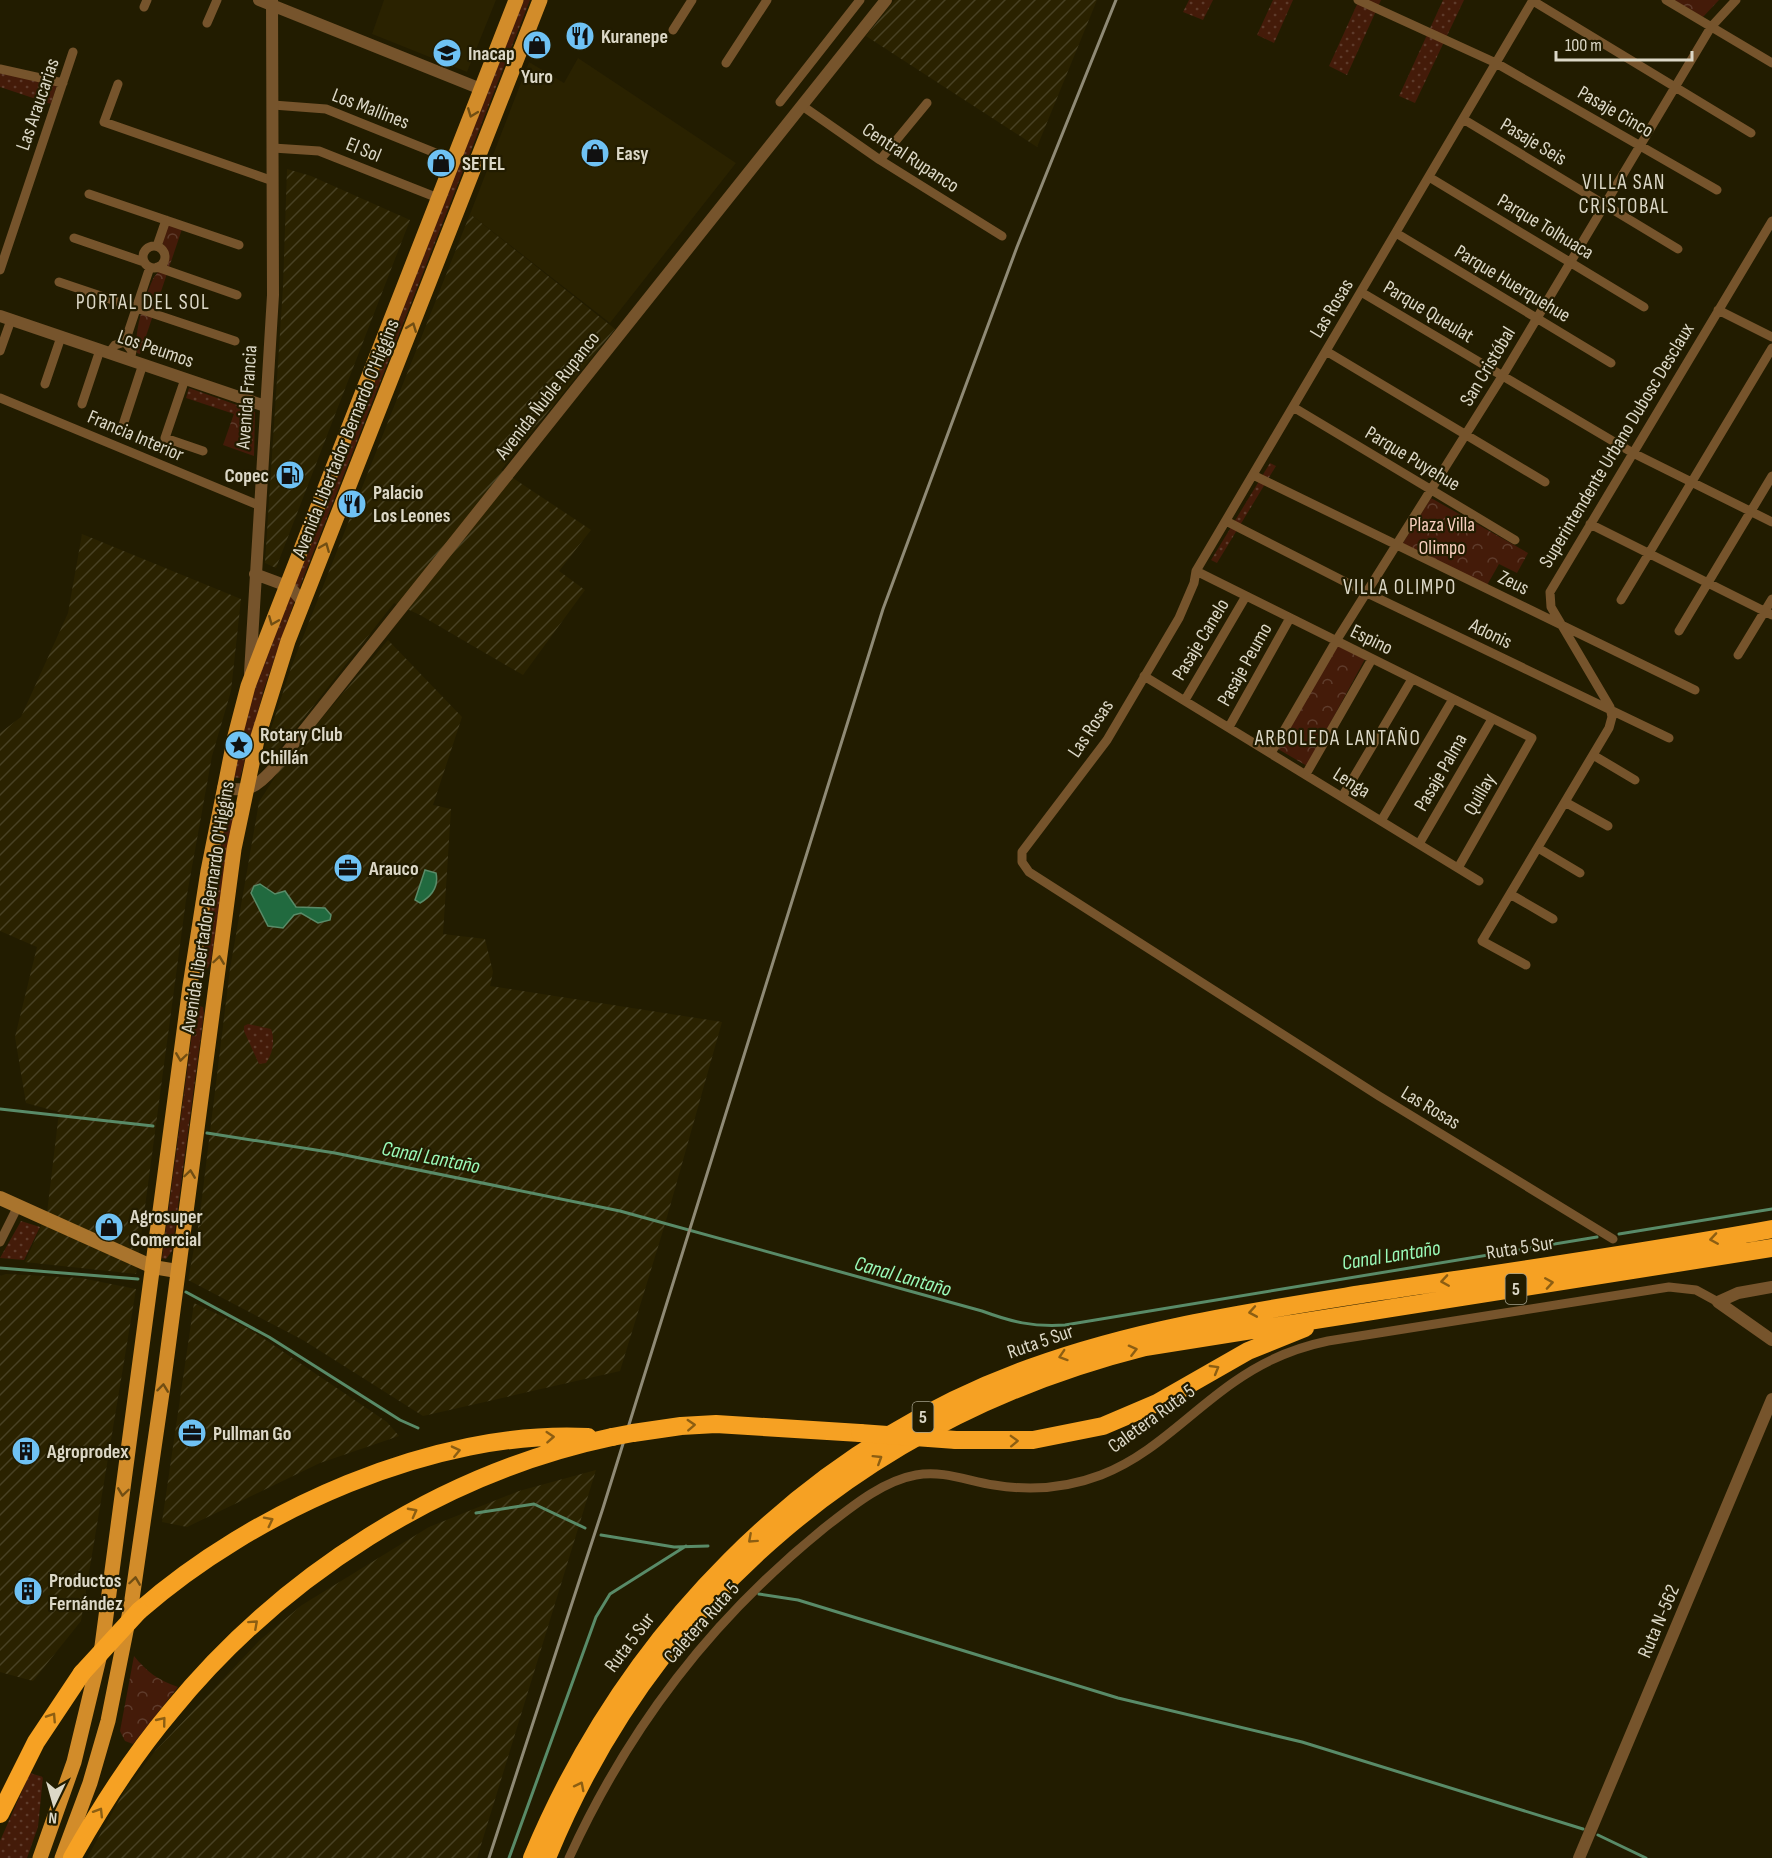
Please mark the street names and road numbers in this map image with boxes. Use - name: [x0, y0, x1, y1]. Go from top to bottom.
- street label: Las Araucarias: [11, 55, 65, 153]
- street label: Pasaje Cinco: [1573, 81, 1658, 143]
- street label: Los Mallines: [329, 83, 413, 135]
- street label: Pasaje Seis: [1496, 113, 1571, 171]
- street label: Central Rupanco: [857, 118, 963, 198]
- street label: El Sol: [343, 132, 385, 168]
- street label: Parque Tolhuaca: [1493, 189, 1598, 265]
- street label: Parque Huerquehue: [1450, 240, 1575, 328]
- street label: Las Rosas: [1305, 275, 1359, 342]
- street label: Parque Queulat: [1379, 275, 1478, 348]
- street label: Avenida Libertador Bernardo O'Higgins: [287, 316, 405, 562]
- street label: Superintendente Urbano Dubosc Desclaux: [1534, 318, 1700, 572]
- street label: San Cristóbal: [1455, 323, 1521, 410]
- street label: Los Peumos: [114, 325, 197, 373]
- street label: Avenida Ñuble Rupanco: [490, 327, 605, 465]
- street label: Avenida Francia: [231, 344, 263, 451]
- street label: Francia Interior: [84, 405, 188, 467]
- street label: Parque Puyehue: [1361, 421, 1464, 497]
- street label: Zeus: [1494, 565, 1533, 601]
- street label: Pasaje Canelo: [1167, 594, 1235, 685]
- street label: Adonis: [1464, 613, 1516, 654]
- street label: Pasaje Peumo: [1212, 619, 1278, 710]
- street label: Espino: [1346, 619, 1397, 660]
- street label: Las Rosas: [1063, 695, 1119, 762]
- street label: Pasaje Palma: [1409, 729, 1473, 816]
- street label: Lenga: [1328, 762, 1374, 803]
- street label: Quillay: [1458, 769, 1502, 820]
- street label: Avenida Libertador Bernardo O'Higgins: [176, 780, 240, 1036]
- street label: Las Rosas: [1397, 1081, 1464, 1135]
- street label: Ruta 5 Sur: [1485, 1231, 1556, 1265]
- road number: 5: [1506, 1274, 1526, 1304]
- street label: Ruta 5 Sur: [1004, 1319, 1077, 1364]
- street label: Caletera Ruta 5: [1103, 1379, 1200, 1458]
- road number: 5: [912, 1402, 934, 1432]
- street label: Caletera Ruta 5: [659, 1577, 745, 1668]
- street label: Ruta N-562: [1633, 1581, 1685, 1662]
- street label: Ruta 5 Sur: [600, 1608, 660, 1677]

